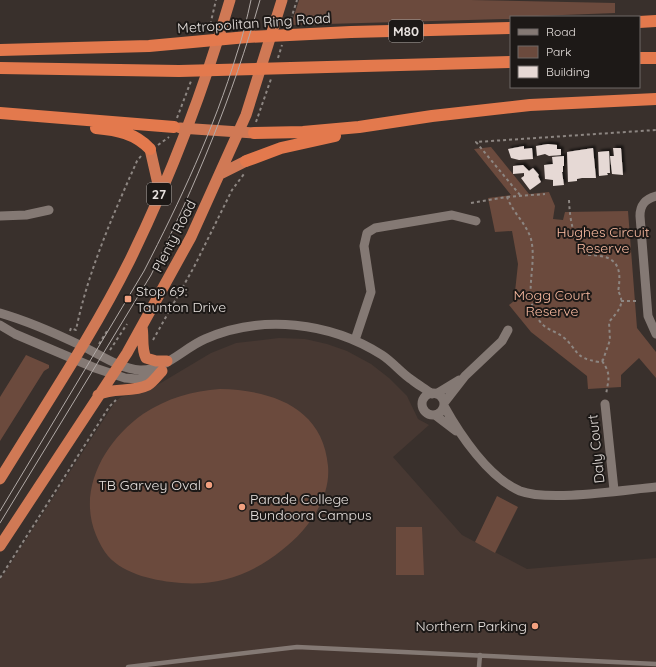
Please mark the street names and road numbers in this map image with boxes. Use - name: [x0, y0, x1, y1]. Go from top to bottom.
- street label: Metropolitan Ring Road: [177, 9, 331, 37]
- road number: M80: [389, 20, 423, 42]
- road number: 27: [147, 183, 171, 205]
- street label: Plenty Road: [148, 197, 200, 275]
- street label: Daly Court: [583, 413, 609, 484]

